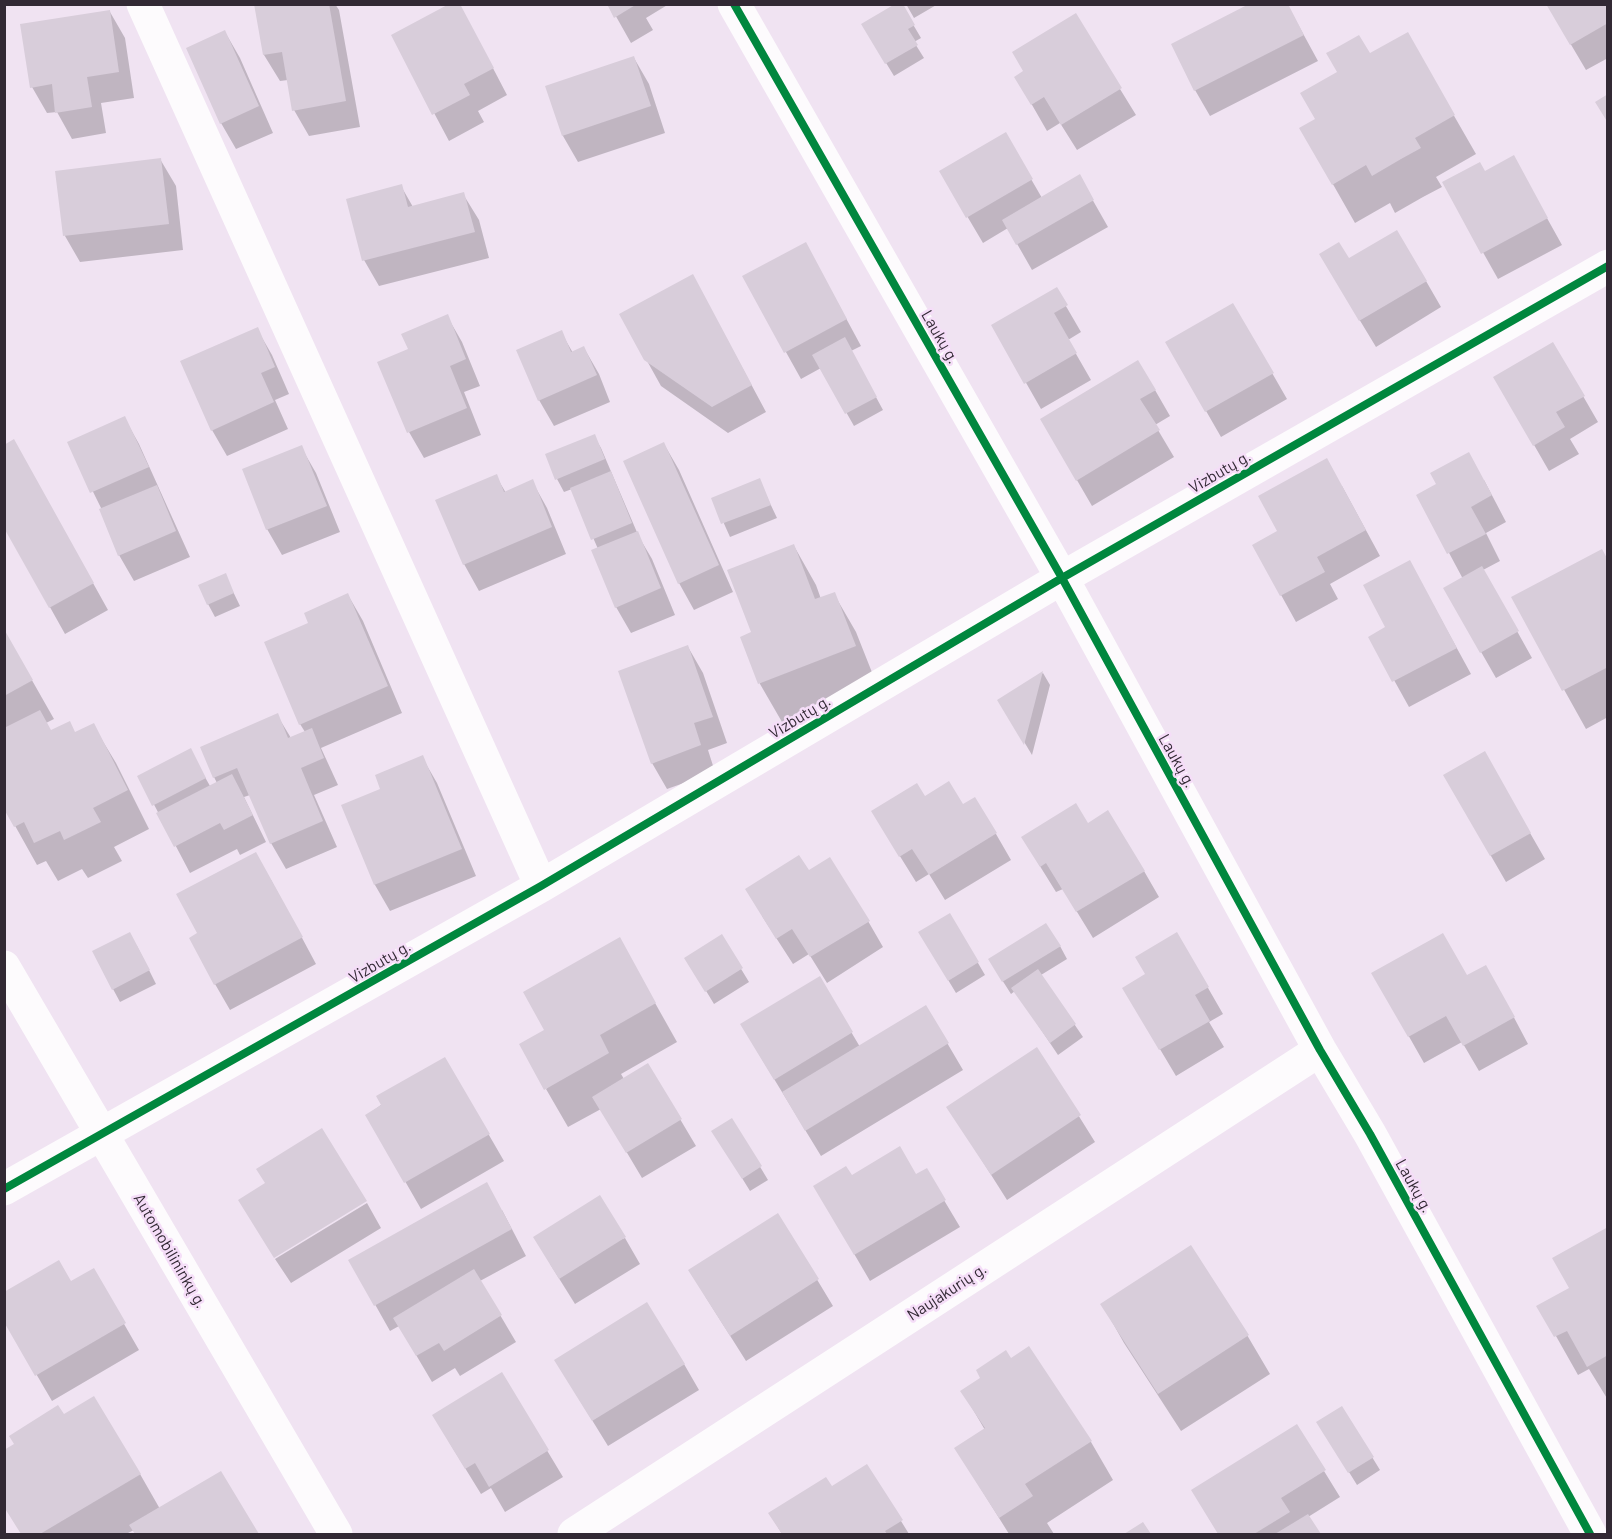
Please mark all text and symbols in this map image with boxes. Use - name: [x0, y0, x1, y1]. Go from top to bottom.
- street label: Laukų g.: [917, 307, 963, 367]
- street label: Vizbutų g.: [1185, 447, 1255, 497]
- street label: Vizbutų g.: [766, 691, 834, 743]
- street label: Laukų g.: [1154, 731, 1200, 791]
- street label: Vizbutų g.: [345, 937, 415, 987]
- street label: Laukų g.: [1391, 1156, 1437, 1216]
- street label: Automobilininkų g.: [129, 1190, 211, 1312]
- street label: Naujakurių g.: [904, 1259, 990, 1325]

